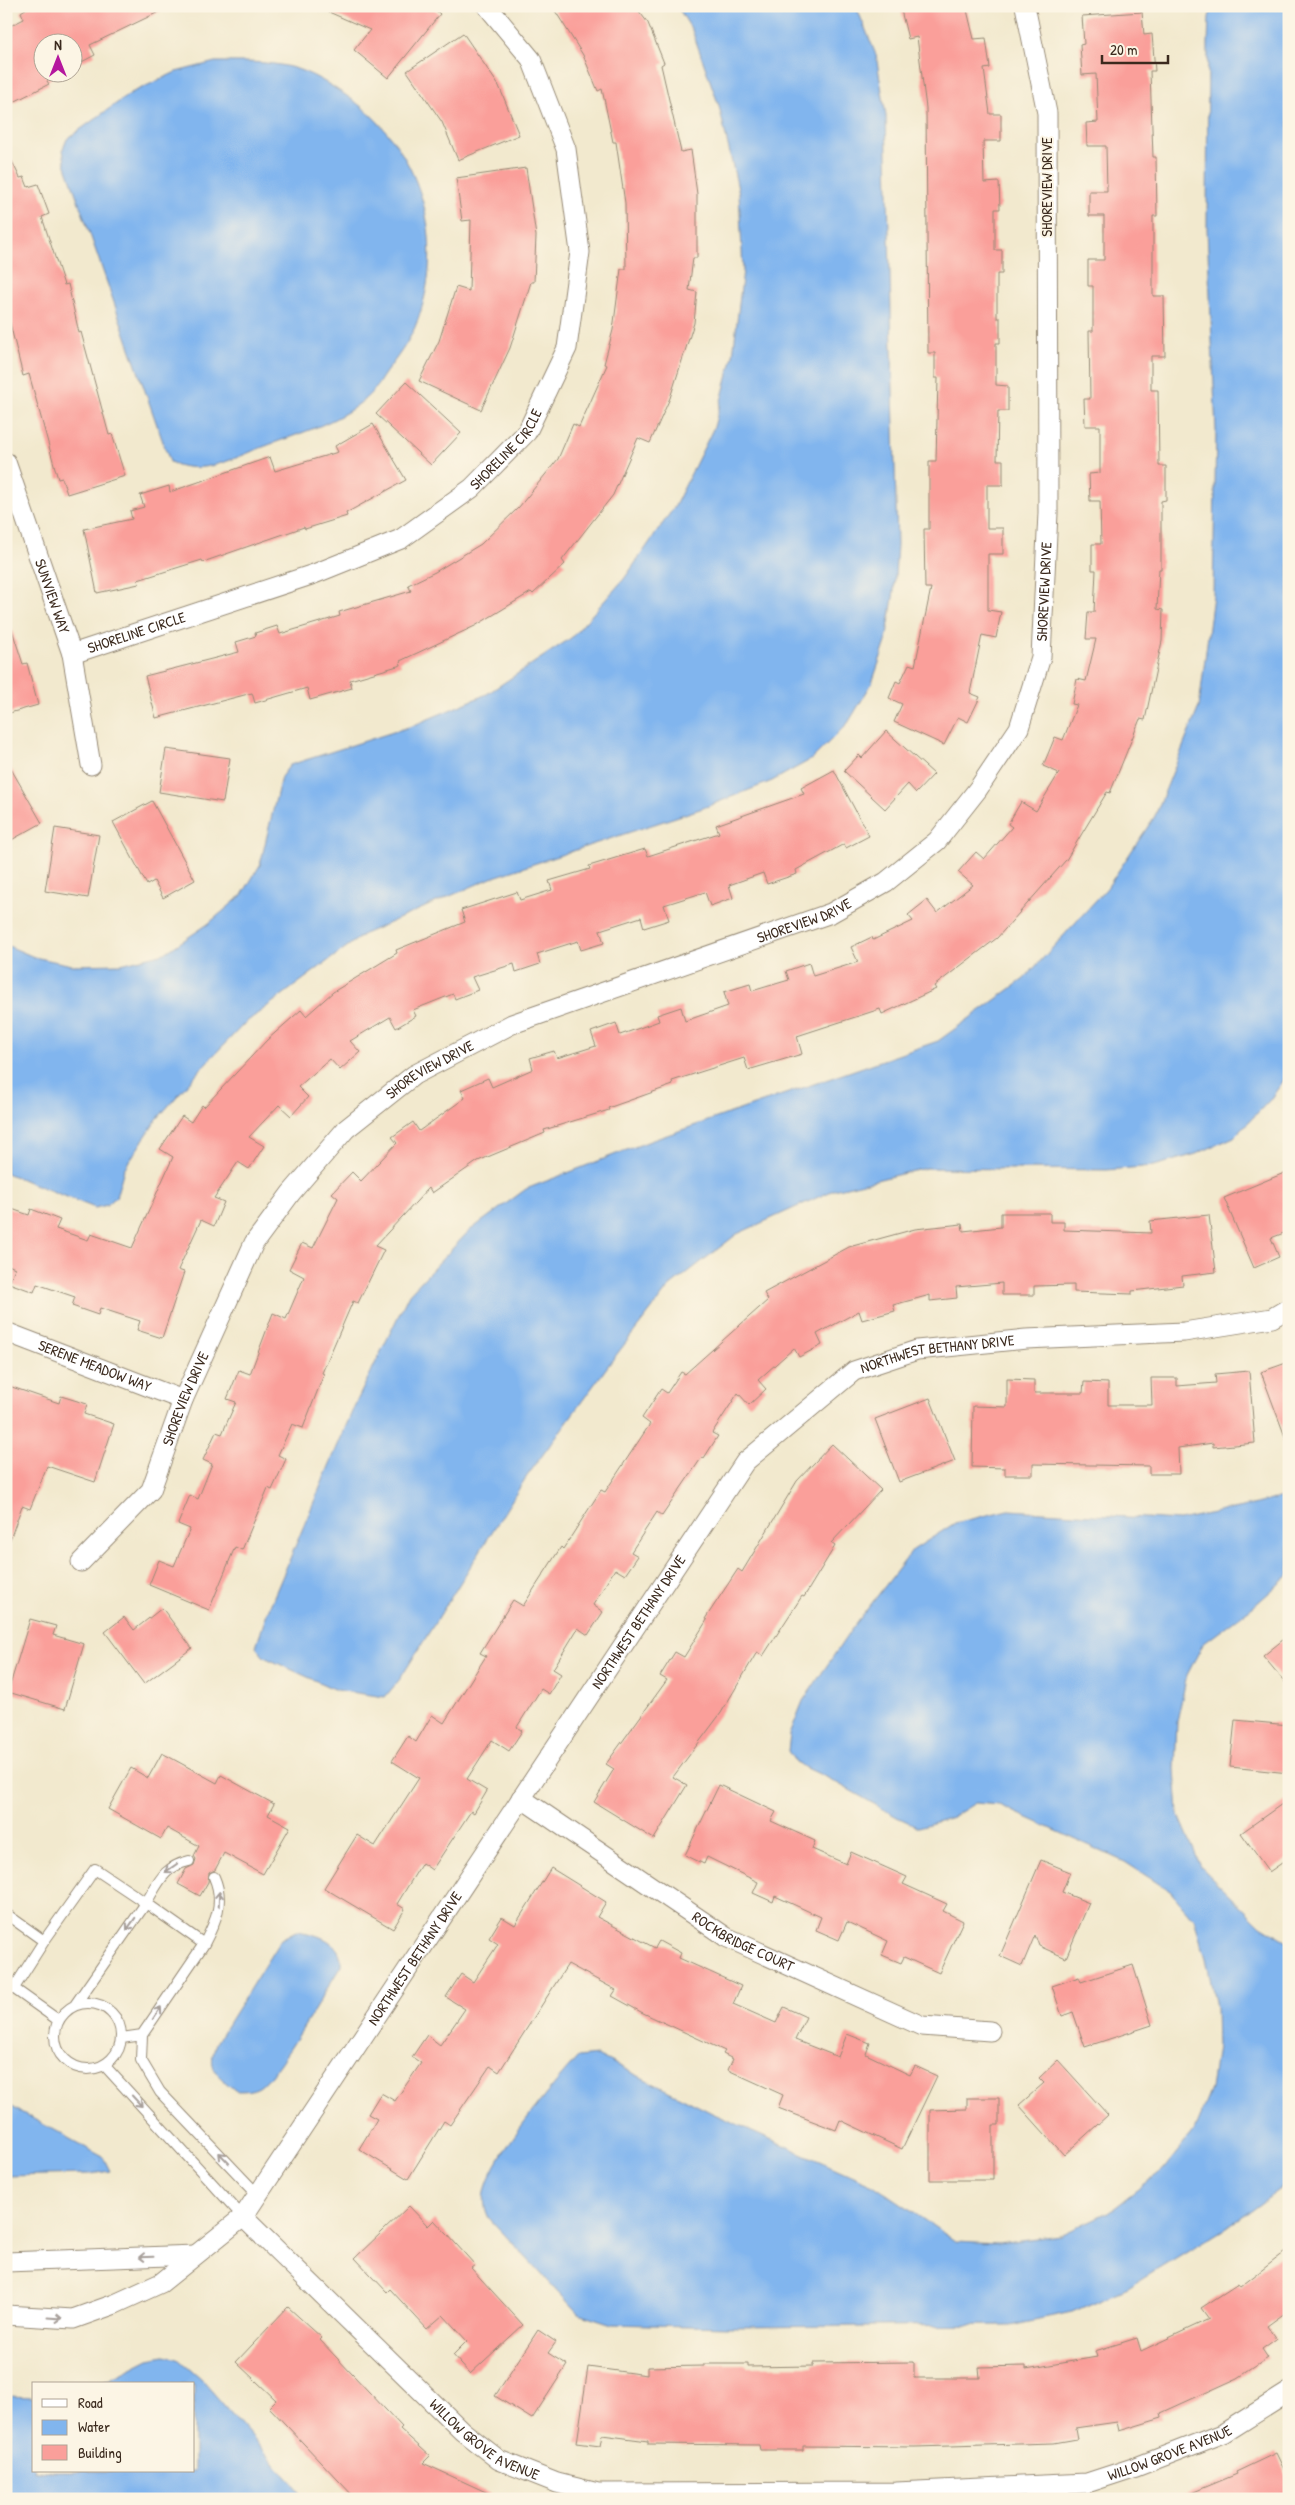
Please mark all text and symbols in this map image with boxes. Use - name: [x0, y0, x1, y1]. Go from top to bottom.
- north arrow: [32, 32, 82, 82]
- scale bar: [1102, 32, 1169, 64]
- text: N: [54, 35, 62, 54]
- text: 20 m: [1110, 39, 1137, 60]
- street label: SHOREVIEW DRIVE: [1036, 137, 1057, 237]
- street label: SHORELINE CIRCLE: [465, 405, 547, 494]
- street label: SHOREVIEW DRIVE: [1031, 541, 1057, 642]
- street label: SUNVIEW WAY: [30, 556, 75, 637]
- street label: SHORELINE CIRCLE: [85, 606, 188, 658]
- street label: SHOREVIEW DRIVE: [754, 892, 855, 948]
- street label: SHOREVIEW DRIVE: [381, 1035, 478, 1104]
- street label: NORTHWEST BETHANY DRIVE: [858, 1329, 1016, 1378]
- street label: SERENE MEADOW WAY: [35, 1334, 155, 1397]
- street label: SHOREVIEW DRIVE: [157, 1348, 214, 1448]
- street label: NORTHWEST BETHANY DRIVE: [586, 1550, 691, 1693]
- one-way arrow: [164, 1863, 178, 1873]
- street label: NORTHWEST BETHANY DRIVE: [362, 1887, 467, 2029]
- one-way arrow: [214, 1891, 224, 1908]
- street label: ROCKBRIDGE COURT: [688, 1906, 798, 1977]
- one-way arrow: [126, 1917, 136, 1931]
- one-way arrow: [152, 2006, 162, 2020]
- one-way arrow: [130, 2094, 142, 2107]
- one-way arrow: [218, 2153, 230, 2165]
- one-way arrow: [138, 2252, 154, 2261]
- one-way arrow: [47, 2313, 63, 2322]
- legend: [32, 2382, 195, 2472]
- text: Road: [78, 2392, 103, 2413]
- street label: WILLOW GROVE AVENUE: [425, 2394, 543, 2485]
- text: Water: [78, 2416, 110, 2437]
- street label: WILLOW GROVE AVENUE: [1105, 2419, 1236, 2486]
- text: Building: [78, 2442, 122, 2463]

